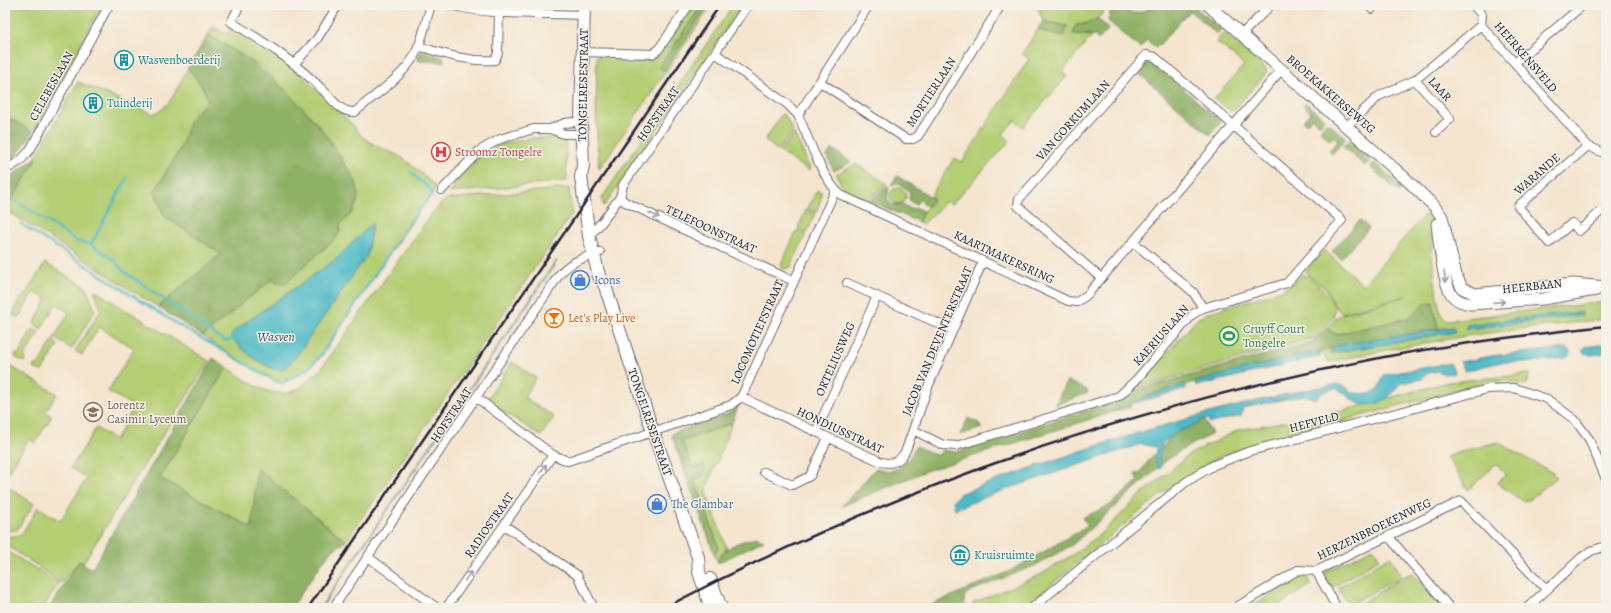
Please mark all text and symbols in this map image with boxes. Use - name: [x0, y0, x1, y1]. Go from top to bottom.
- street label: HEERKENSVELD: [1491, 18, 1561, 96]
- street label: TONGELRESESTRAAT: [574, 28, 592, 141]
- street label: CELEBESLAAN: [25, 48, 77, 124]
- building icon: Wasvenboerderij: [113, 49, 135, 71]
- street label: BROEKAKKERSEWEG: [1283, 51, 1379, 137]
- place label: Wasvenboerderij: [137, 52, 220, 68]
- street label: MORTIERLAAN: [902, 54, 960, 130]
- street label: LAAR: [1425, 73, 1456, 105]
- street label: VAN GORKUMLAAN: [1032, 76, 1114, 165]
- street label: HOFSTRAAT: [633, 83, 683, 145]
- building icon: Tuinderij: [82, 92, 104, 114]
- place label: Tuinderij: [107, 95, 152, 111]
- hospital icon: Stroomz Tongelre: [430, 141, 452, 163]
- place label: Stroomz Tongelre: [455, 144, 542, 160]
- street label: WARANDE: [1510, 150, 1563, 199]
- street label: TELEFOONSTRAAT: [663, 201, 759, 257]
- one-way arrow: [648, 212, 660, 219]
- street label: KAARTMAKERSRING: [951, 227, 1057, 287]
- street label: JACOB VAN DEVENTERSTRAAT: [898, 264, 976, 418]
- shop icon: Icons: [569, 269, 591, 291]
- one-way arrow: [1441, 270, 1449, 283]
- place label: Icons: [594, 272, 621, 288]
- street label: HEERBAAN: [1501, 275, 1563, 297]
- street label: LOCOMOTIEFSTRAAT: [727, 277, 787, 387]
- one-way arrow: [1492, 298, 1505, 305]
- street label: KAERIUSLAAN: [1129, 301, 1193, 369]
- bar icon: Let's Play Live: [543, 307, 565, 329]
- place label: Let's Play Live: [568, 310, 635, 326]
- street label: ORTELIUSWEG: [811, 319, 859, 399]
- place label: Cruyff Court Tongelre: [1243, 321, 1305, 351]
- sports icon: Cruyff Court Tongelre: [1218, 325, 1240, 347]
- water label: Wasven: [257, 328, 295, 345]
- street label: TONGELRESESTRAAT: [624, 366, 676, 478]
- street label: HOFSTRAAT: [426, 384, 476, 446]
- place label: Lorentz Casimir Lyceum: [107, 397, 187, 427]
- school or university icon: Lorentz Casimir Lyceum: [82, 401, 104, 423]
- street label: HONDIUSSTRAAT: [794, 403, 886, 457]
- street label: HEFVELD: [1287, 408, 1341, 436]
- one-way arrow: [539, 464, 547, 475]
- street label: RADIOSTRAAT: [461, 489, 518, 561]
- shop icon: The Glambar: [646, 493, 668, 515]
- street label: HERZENBROEKENWEG: [1314, 494, 1434, 564]
- place label: The Glambar: [671, 496, 734, 512]
- museum icon: Kruisruimte: [949, 544, 971, 566]
- place label: Kruisruimte: [974, 547, 1035, 563]
- one-way arrow: [464, 571, 472, 582]

